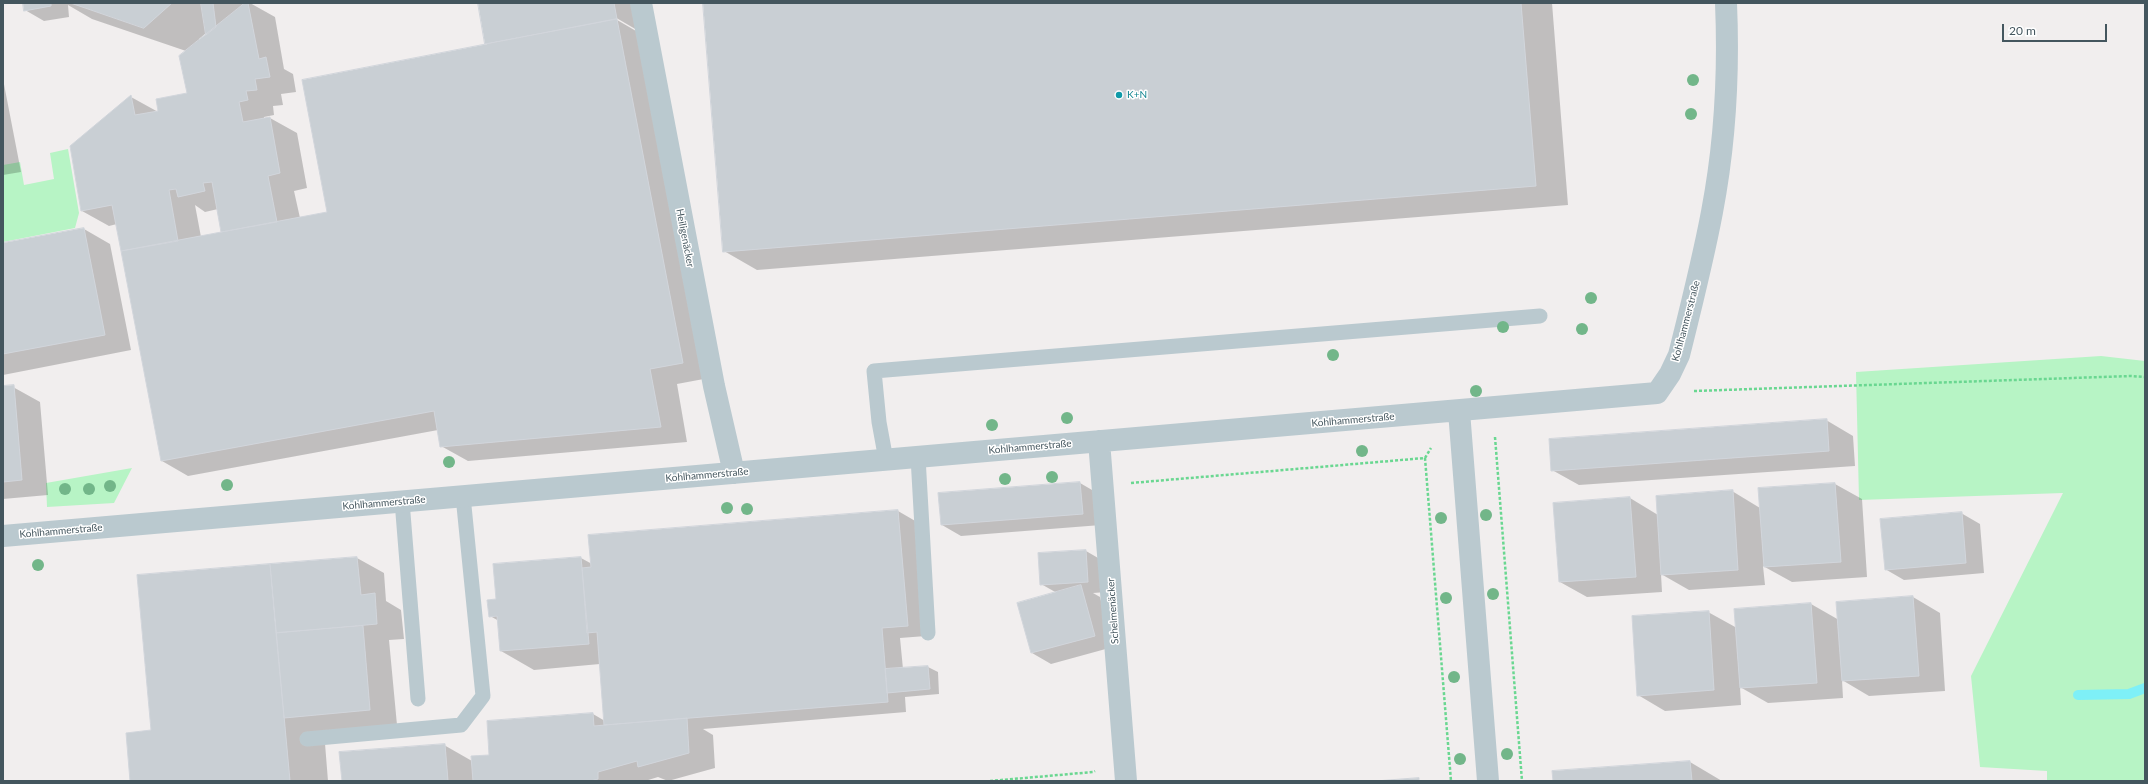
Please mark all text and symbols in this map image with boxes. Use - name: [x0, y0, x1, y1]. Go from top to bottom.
- scale bar: [2004, 16, 2109, 42]
- text: 20 m: [2009, 23, 2036, 38]
- place label: K+N: [1127, 89, 1147, 101]
- marker: K+N: [1114, 90, 1124, 100]
- street label: Heiligenäcker: [673, 208, 697, 268]
- street label: Kohlhammerstraße: [1669, 279, 1703, 363]
- street label: Kohlhammerstraße: [1311, 410, 1395, 430]
- street label: Kohlhammerstraße: [988, 437, 1072, 457]
- street label: Kohlhammerstraße: [665, 465, 749, 485]
- street label: Kohlhammerstraße: [342, 493, 426, 513]
- street label: Kohlhammerstraße: [19, 521, 103, 541]
- street label: Schelmenäcker: [1105, 578, 1121, 644]

